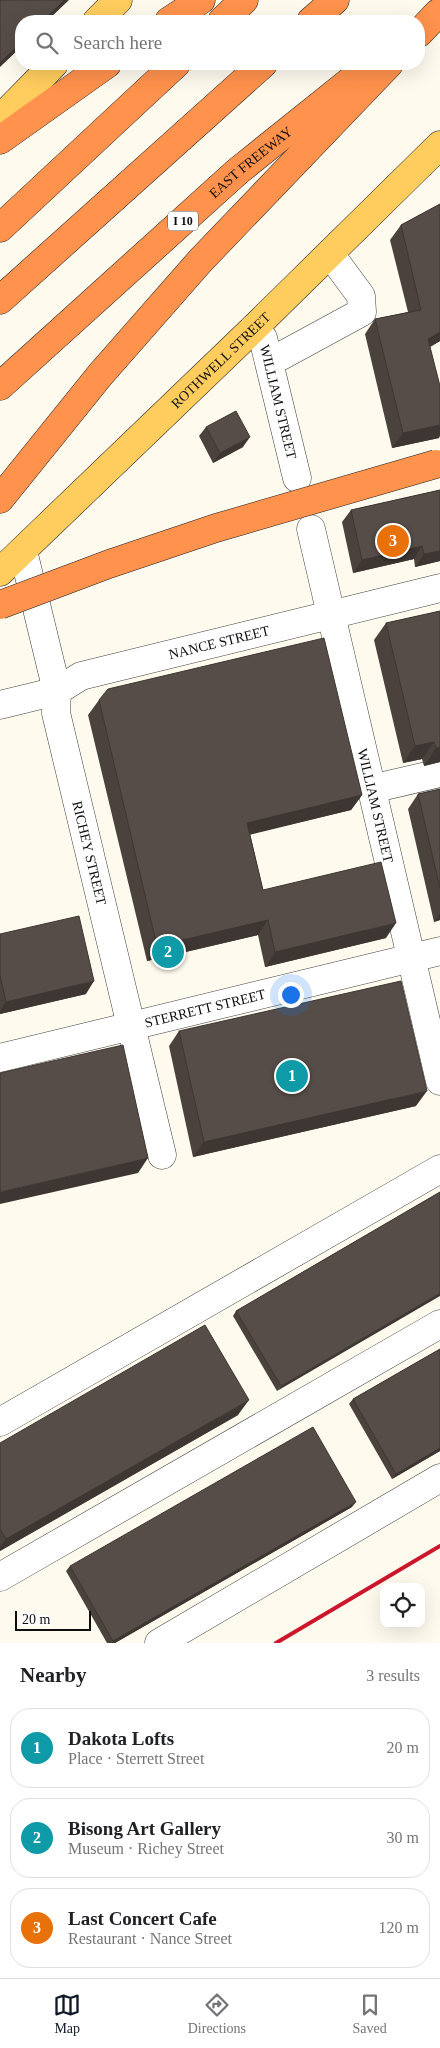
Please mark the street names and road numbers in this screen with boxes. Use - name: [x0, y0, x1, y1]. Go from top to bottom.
- street label: EAST FREEWAY: [206, 123, 295, 201]
- road number: I 10: [168, 212, 198, 230]
- street label: ROTHWELL STREET: [168, 309, 273, 411]
- street label: WILLIAM STREET: [257, 343, 300, 461]
- street label: NANCE STREET: [167, 623, 271, 662]
- street label: WILLIAM STREET: [355, 747, 396, 865]
- street label: RICHEY STREET: [70, 799, 109, 907]
- street label: STERRETT STREET: [143, 986, 267, 1030]

